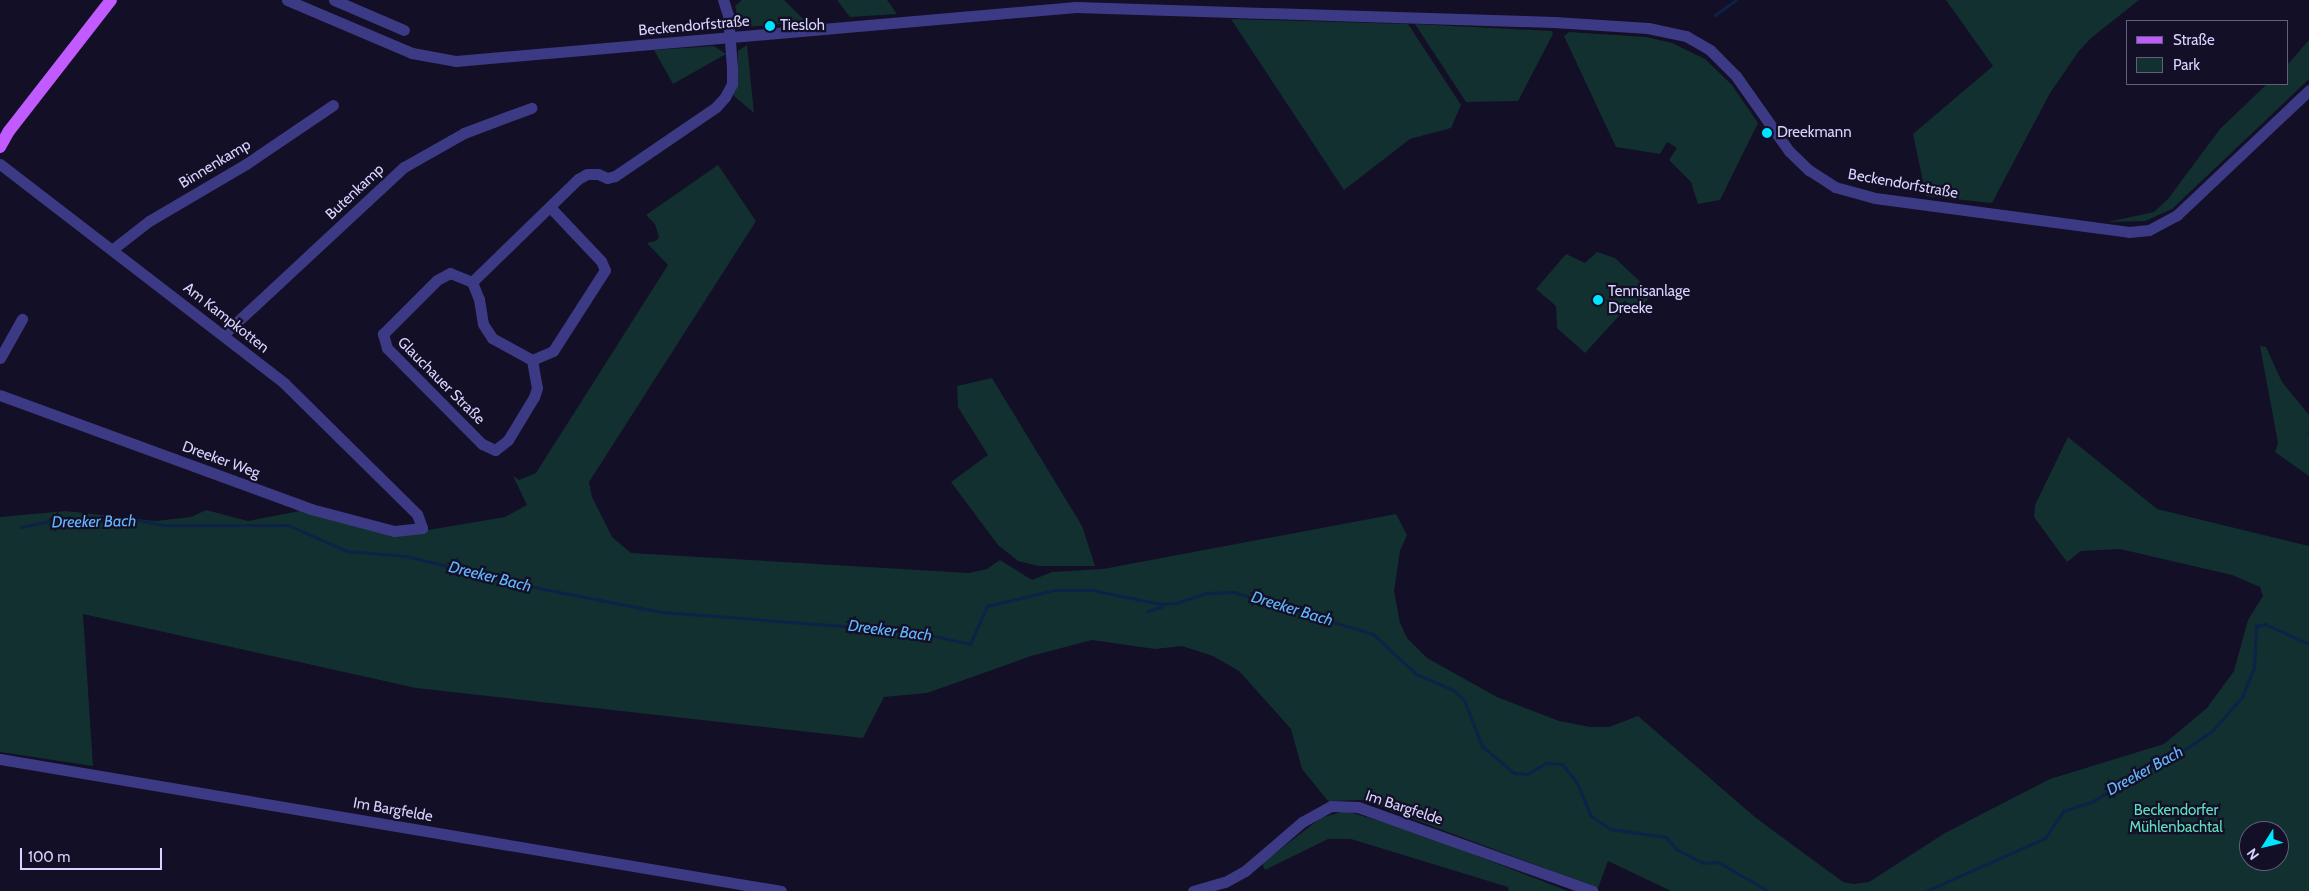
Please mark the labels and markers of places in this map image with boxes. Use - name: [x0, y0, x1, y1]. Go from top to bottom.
- place label: Tiesloh: [780, 17, 825, 35]
- marker: Tiesloh: [764, 20, 776, 32]
- place label: Dreekmann: [1777, 124, 1852, 142]
- marker: Dreekmann: [1761, 127, 1773, 139]
- place label: Tennisanlage Dreeke: [1608, 282, 1690, 317]
- marker: Tennisanlage Dreeke: [1592, 294, 1604, 306]

